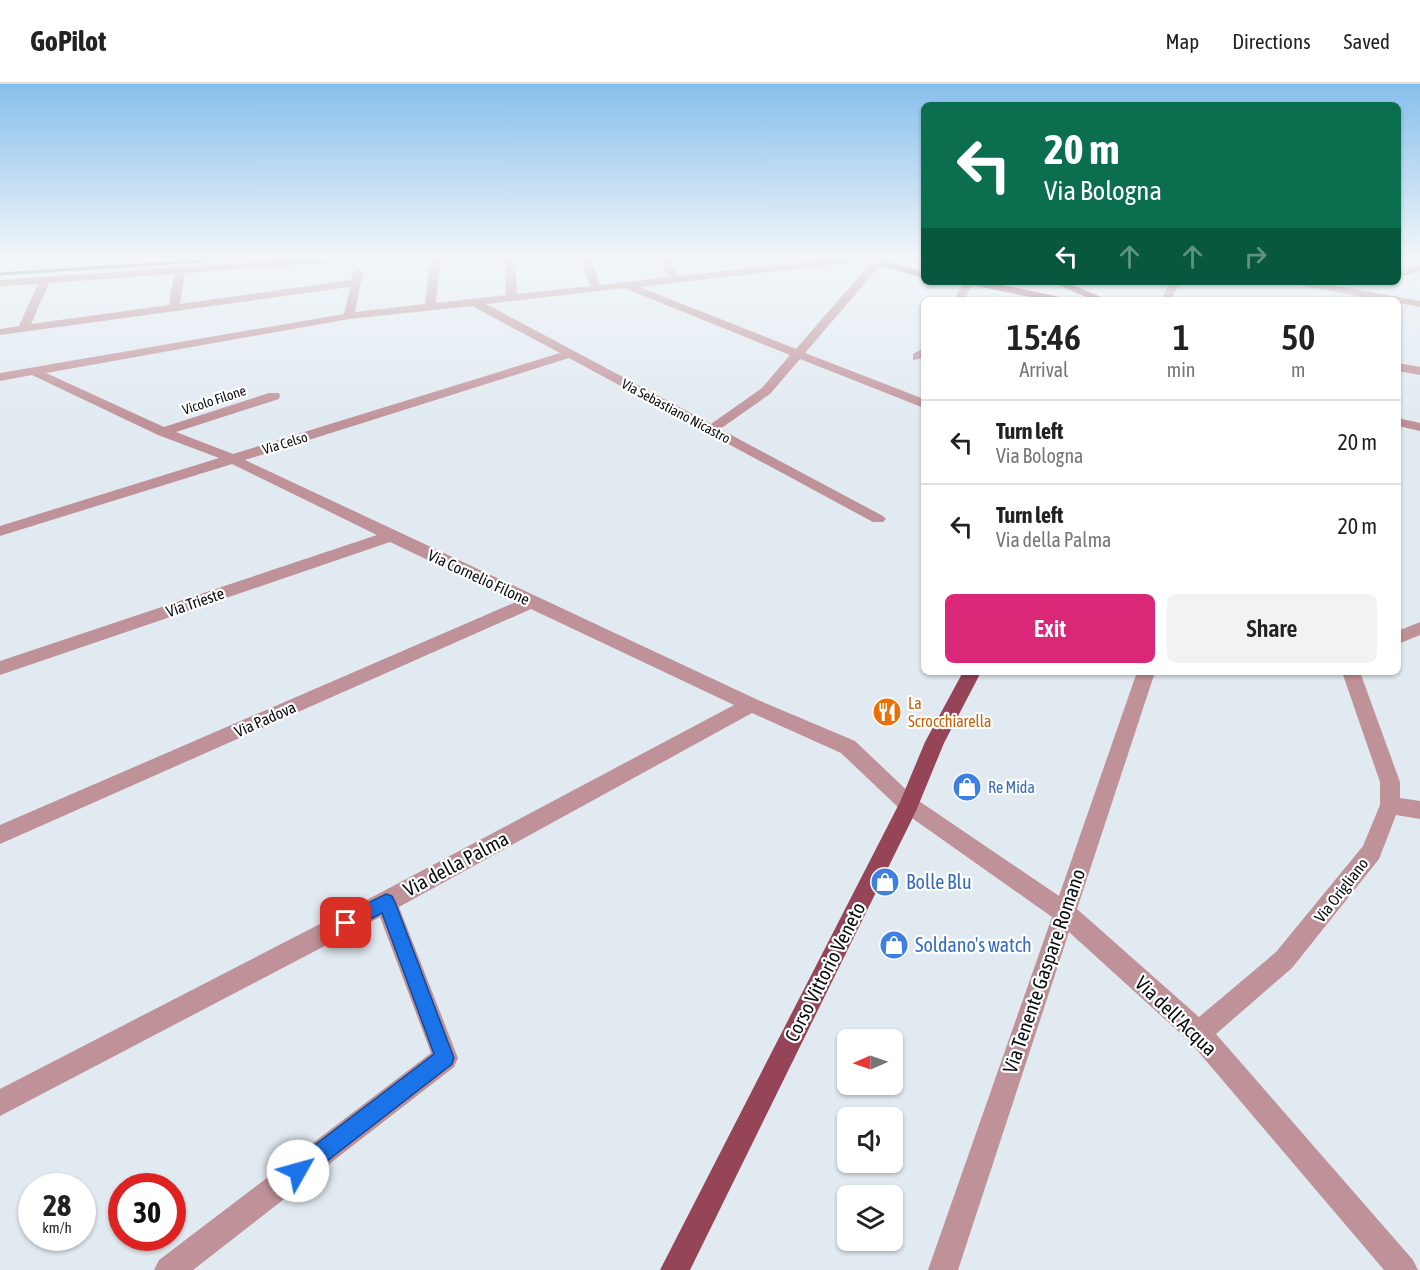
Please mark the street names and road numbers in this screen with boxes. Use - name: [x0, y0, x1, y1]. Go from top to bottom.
- street label: Via Sebastiano Nicastro: [619, 376, 733, 446]
- street label: Vicolo Filone: [180, 382, 248, 418]
- street label: Via Celso: [260, 429, 310, 457]
- street label: Via Cornelio Filone: [425, 546, 533, 608]
- street label: Via Trieste: [164, 584, 226, 620]
- street label: Via Padova: [232, 698, 298, 740]
- street label: Via della Palma: [399, 826, 512, 901]
- street label: Via Origliano: [1310, 854, 1372, 926]
- street label: Via Tenente Gaspare Romano: [998, 866, 1089, 1076]
- street label: Corso Vittorio Veneto: [780, 898, 870, 1045]
- street label: Via dell'Acqua: [1131, 971, 1222, 1060]

